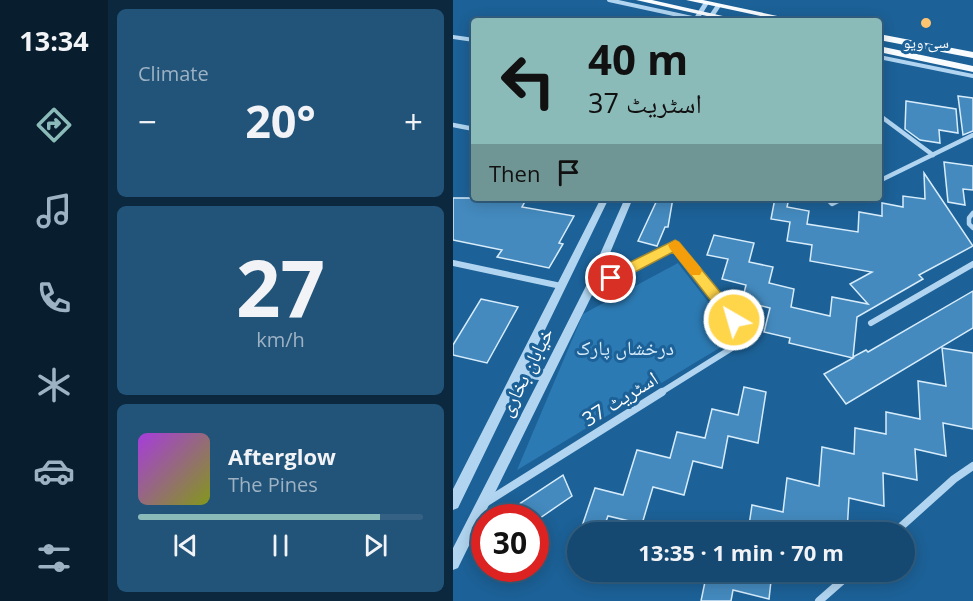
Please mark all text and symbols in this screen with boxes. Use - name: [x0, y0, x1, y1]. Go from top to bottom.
- marker: سی ویو: [919, 16, 933, 30]
- text: 13:34: [19, 22, 89, 59]
- text: 40 m: [588, 30, 688, 87]
- place label: سی ویو: [903, 31, 949, 53]
- icon: left: [489, 42, 567, 120]
- text: Climate: [138, 60, 209, 87]
- text: اسٹریٹ 37: [588, 84, 702, 121]
- text: 20°: [245, 90, 316, 151]
- text: −: [138, 99, 157, 144]
- text: +: [404, 99, 423, 144]
- icon: directions: [33, 104, 75, 146]
- icon: arrive: [552, 156, 585, 189]
- text: Then: [489, 158, 540, 188]
- icon: music: [33, 190, 75, 232]
- text: 27: [236, 234, 325, 340]
- pin: [585, 252, 636, 303]
- icon: arrive: [594, 261, 627, 294]
- icon: phone: [33, 277, 75, 319]
- position arrow: [702, 288, 766, 352]
- street label: خیابان بخاری: [492, 322, 560, 421]
- text: km/h: [256, 326, 305, 353]
- park label: درخشاں پارک: [576, 334, 674, 361]
- icon: climate: [33, 364, 75, 406]
- street label: اسٹریٹ 37: [577, 365, 663, 432]
- text: Afterglow: [228, 441, 336, 471]
- icon: car: [33, 450, 75, 492]
- text: The Pines: [228, 471, 318, 498]
- speed limit sign: 30: [471, 504, 549, 582]
- icon: previous: [169, 529, 202, 562]
- icon: pause: [264, 529, 297, 562]
- icon: next: [359, 529, 392, 562]
- icon: filters: [33, 537, 75, 579]
- text: 13:35 · 1 min · 70 m: [638, 537, 844, 567]

